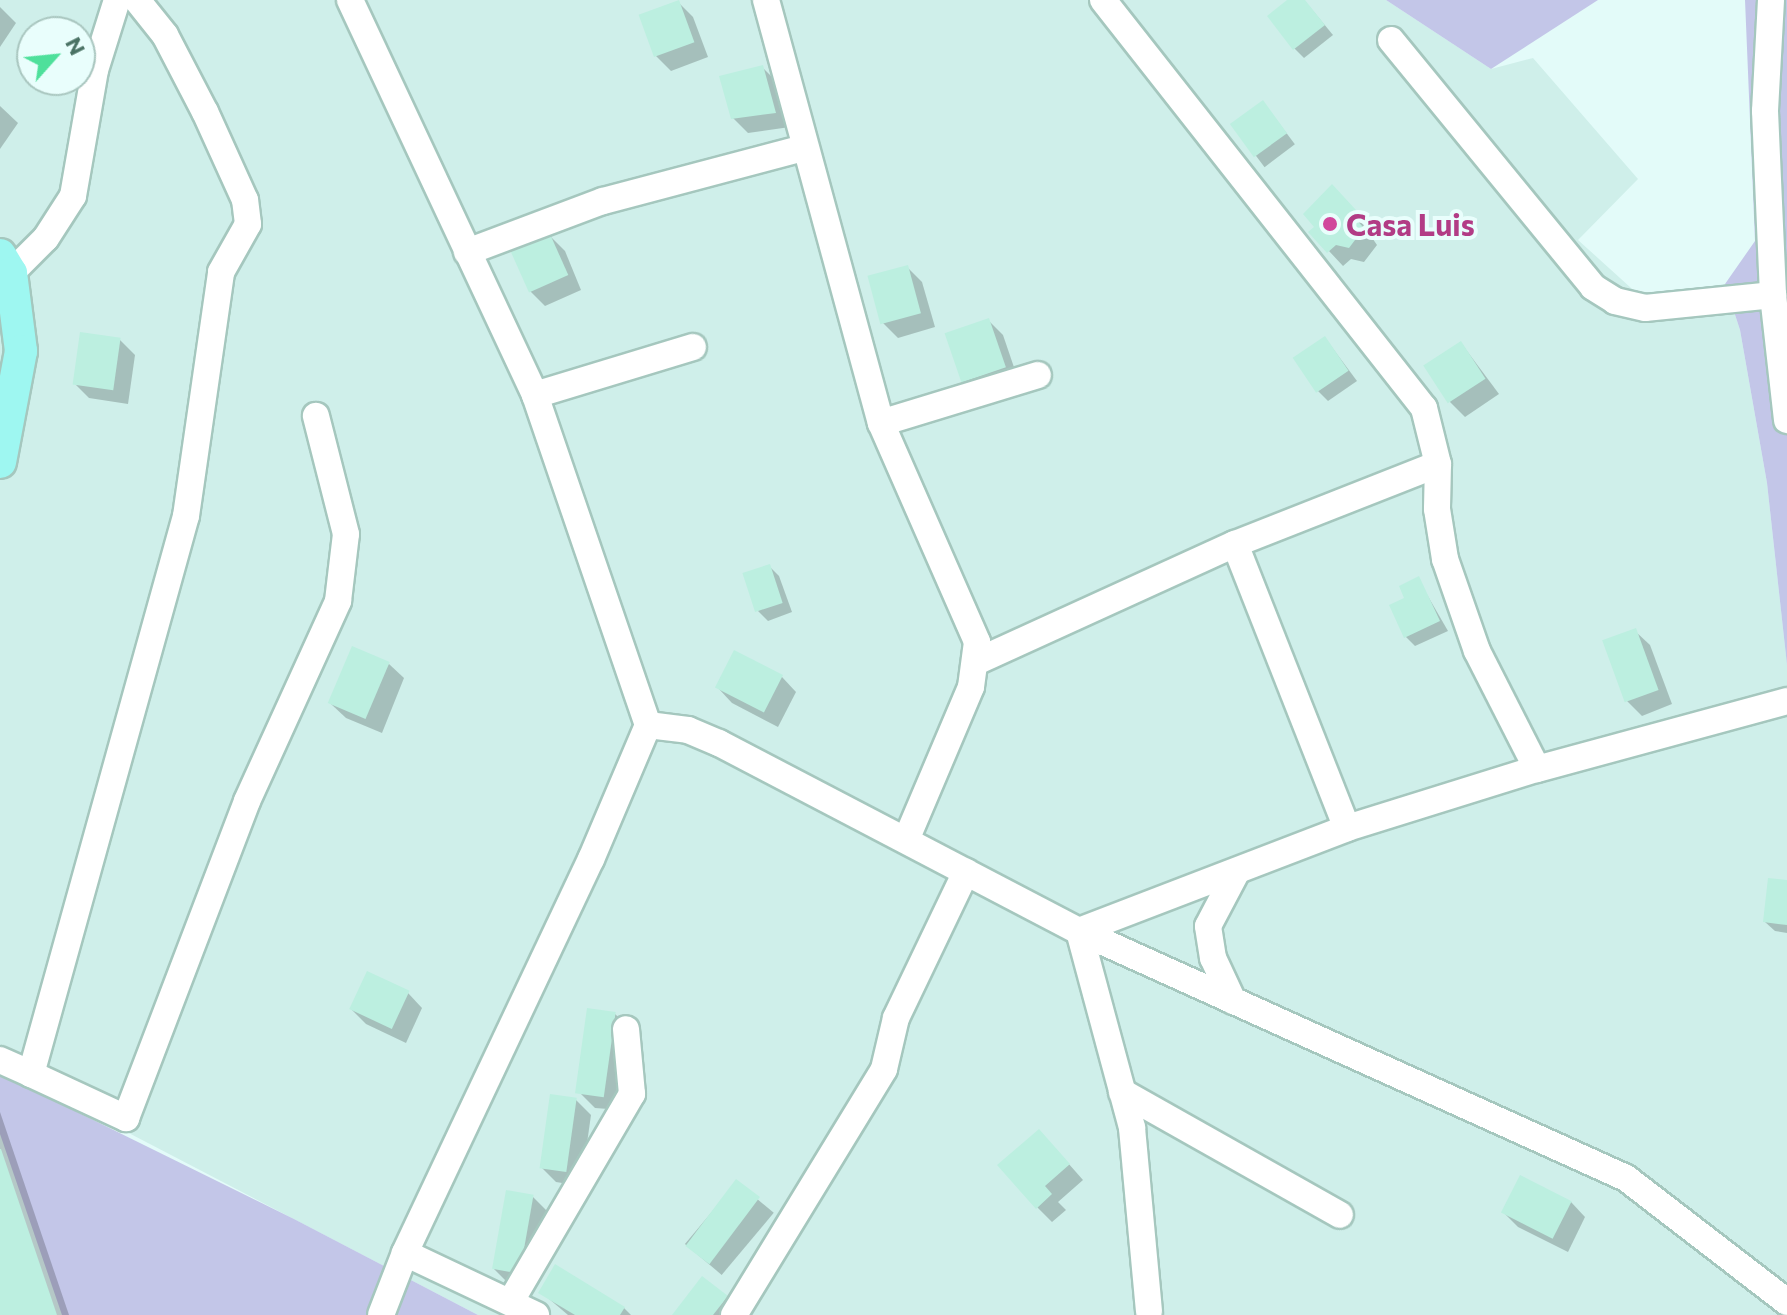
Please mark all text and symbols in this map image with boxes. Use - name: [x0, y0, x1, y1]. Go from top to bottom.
- north arrow: [16, 16, 96, 96]
- text: N: [60, 32, 92, 59]
- place label: Casa Luis: [1346, 206, 1475, 242]
- marker: Casa Luis: [1321, 215, 1339, 233]

